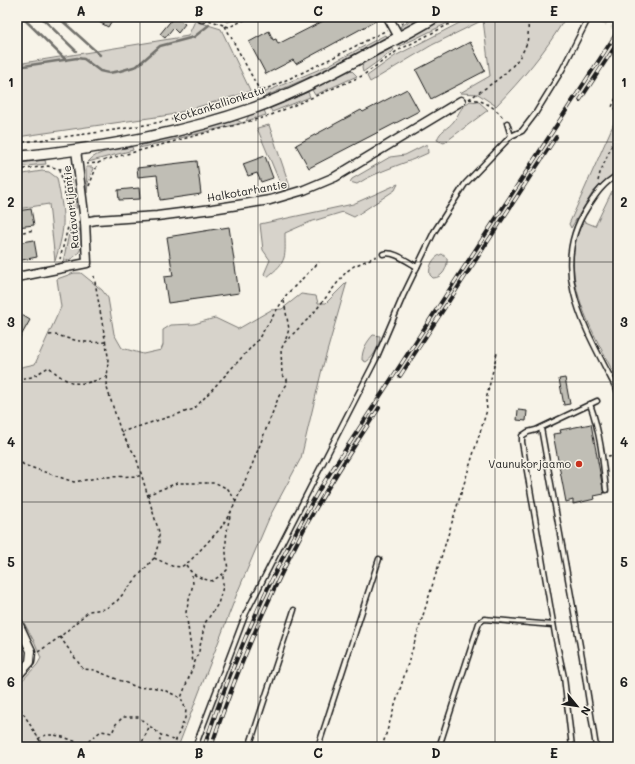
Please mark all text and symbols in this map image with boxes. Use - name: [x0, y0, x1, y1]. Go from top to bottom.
- text: A: [76, 2, 86, 19]
- text: B: [195, 2, 204, 19]
- text: C: [313, 2, 323, 19]
- text: D: [431, 2, 441, 19]
- text: E: [550, 2, 558, 19]
- text: 1: [8, 73, 14, 90]
- text: 1: [621, 73, 627, 90]
- street label: Kotkankallionkatu: [172, 82, 266, 125]
- street label: Ratavartijantie: [59, 164, 82, 249]
- street label: Halkotarhantie: [206, 176, 288, 205]
- text: 2: [7, 193, 15, 210]
- text: 2: [620, 193, 628, 210]
- text: 3: [7, 313, 15, 330]
- text: 3: [620, 313, 628, 330]
- text: 4: [7, 433, 15, 450]
- text: 4: [620, 433, 628, 450]
- place label: Vaunukorjaamo: [488, 456, 571, 471]
- marker: Vaunukorjaamo: [574, 459, 584, 469]
- text: 5: [7, 553, 15, 570]
- text: 5: [620, 553, 628, 570]
- text: 6: [7, 673, 15, 690]
- text: 6: [620, 673, 628, 690]
- north arrow: [557, 686, 597, 726]
- text: N: [578, 704, 595, 718]
- text: A: [76, 744, 86, 761]
- text: B: [195, 744, 204, 761]
- text: C: [313, 744, 323, 761]
- text: D: [431, 744, 441, 761]
- text: E: [550, 744, 558, 761]

